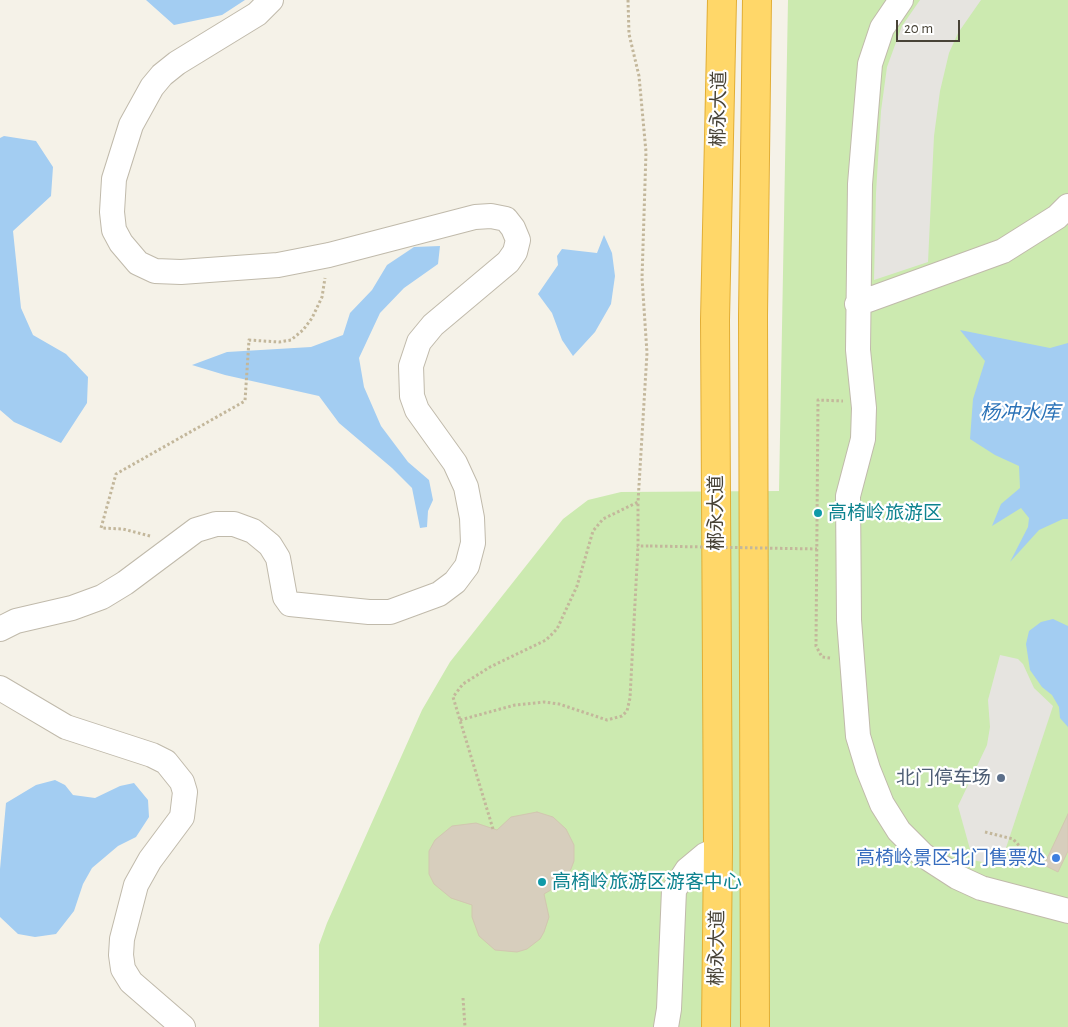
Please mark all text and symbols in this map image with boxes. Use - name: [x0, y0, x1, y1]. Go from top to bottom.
- scale bar: [898, 10, 962, 42]
- text: 20 m: [904, 21, 933, 36]
- street label: 郴永大道: [707, 71, 731, 147]
- water label: 杨冲水库: [980, 401, 1060, 425]
- street label: 郴永大道: [705, 475, 727, 551]
- place label: 高椅岭旅游区: [828, 502, 942, 524]
- marker: 高椅岭旅游区: [812, 507, 824, 519]
- place label: 北门停车场: [896, 767, 991, 789]
- marker: 北门停车场: [995, 772, 1007, 784]
- place label: 高椅岭景区北门售票处: [856, 847, 1046, 869]
- marker: 高椅岭景区北门售票处: [1050, 852, 1062, 864]
- place label: 高椅岭旅游区游客中心: [552, 871, 742, 893]
- marker: 高椅岭旅游区游客中心: [536, 876, 548, 888]
- street label: 郴永大道: [705, 910, 729, 986]

